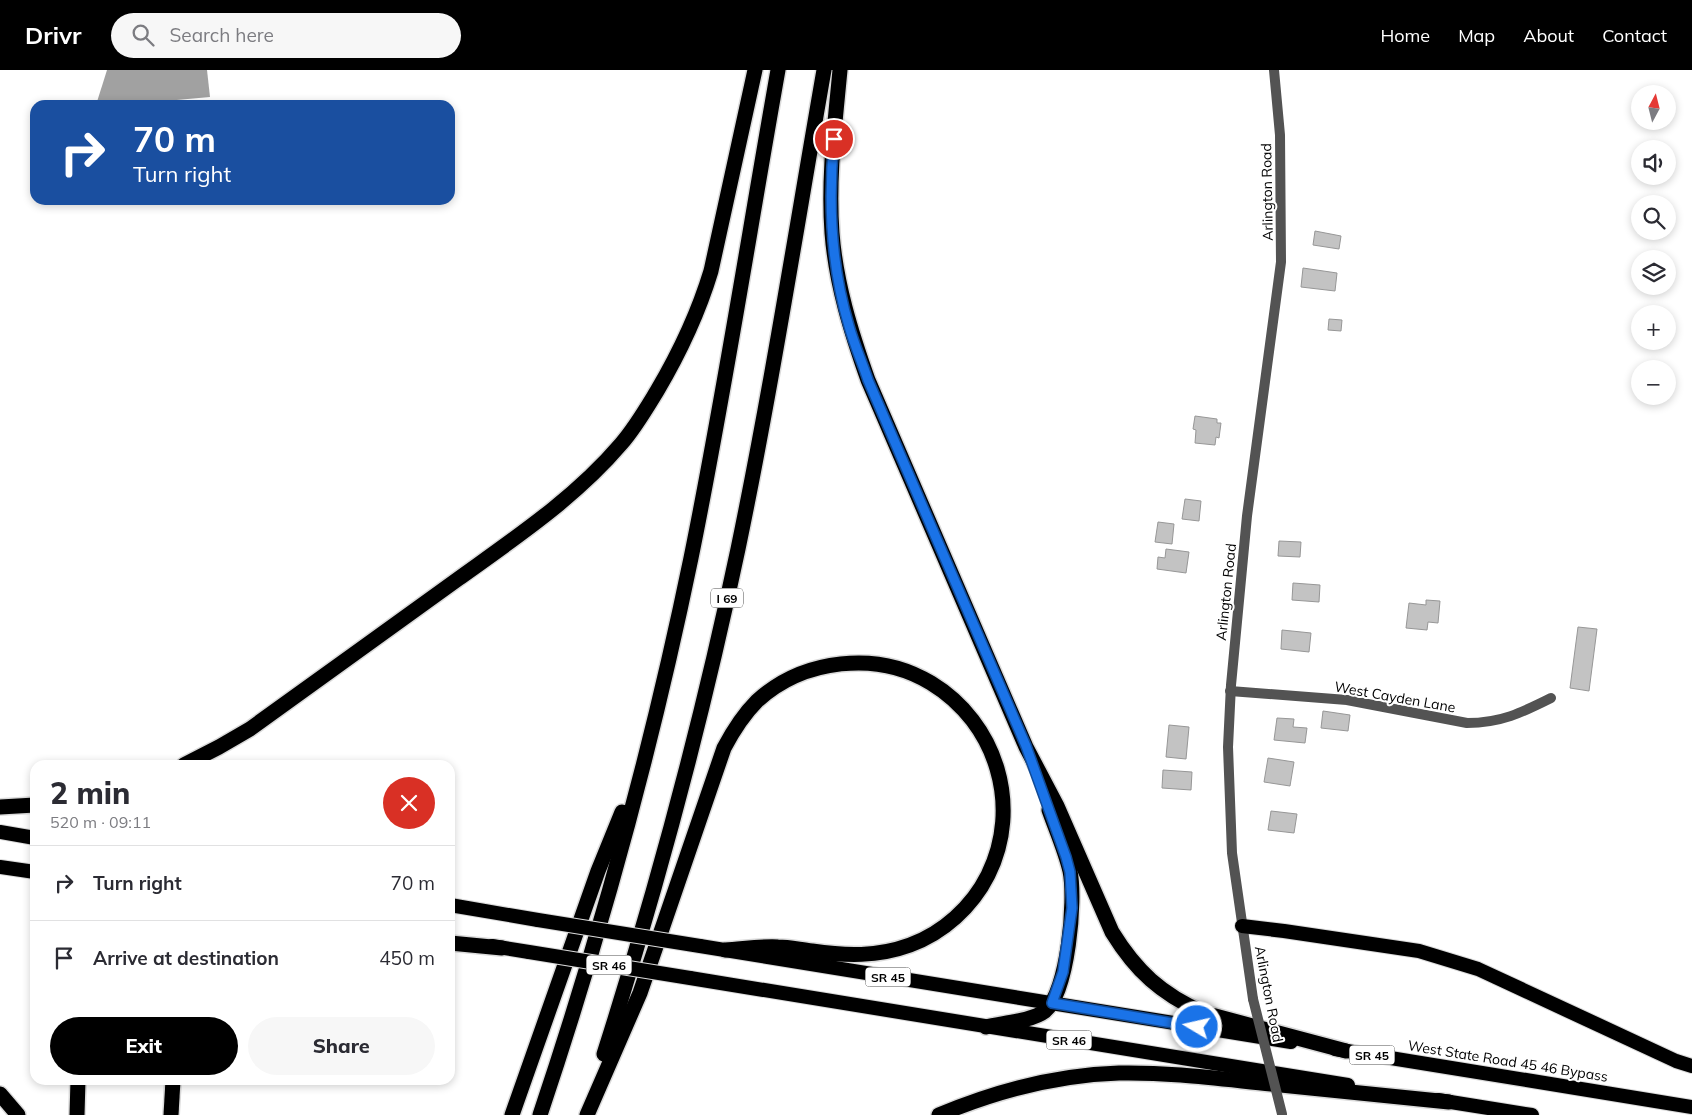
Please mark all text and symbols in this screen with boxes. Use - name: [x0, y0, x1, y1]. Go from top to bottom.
- search box: [111, 13, 461, 58]
- text: Drivr: [25, 20, 81, 50]
- icon: search: [129, 21, 157, 49]
- text: Search here: [169, 23, 274, 47]
- text: Home: [1380, 24, 1430, 47]
- text: Map: [1458, 24, 1495, 47]
- text: About: [1523, 24, 1574, 47]
- text: Contact: [1602, 24, 1667, 47]
- north arrow: [1631, 85, 1676, 130]
- map controls: [1631, 85, 1676, 405]
- text: 70 m: [133, 117, 216, 161]
- pin: [813, 118, 855, 160]
- icon: right: [50, 120, 115, 185]
- icon: arrive: [820, 125, 848, 153]
- button: sound: [1631, 140, 1676, 185]
- street label: Arlington Road: [1257, 143, 1277, 241]
- text: Turn right: [133, 160, 231, 188]
- button: search: [1631, 195, 1676, 240]
- button: layers: [1631, 250, 1676, 295]
- button: +: [1631, 305, 1676, 350]
- button: −: [1631, 360, 1676, 405]
- street label: Arlington Road: [1212, 542, 1240, 642]
- road number: I 69: [711, 588, 743, 608]
- street label: West Cayden Lane: [1333, 677, 1457, 717]
- text: 2 min: [50, 774, 130, 812]
- button: close: [383, 777, 435, 829]
- text: 520 m · 09:11: [50, 812, 151, 832]
- icon: right: [50, 869, 78, 897]
- text: Turn right: [93, 871, 182, 895]
- text: 70 m: [391, 871, 435, 895]
- icon: arrive: [50, 944, 78, 972]
- street label: Arlington Road: [1251, 944, 1287, 1044]
- text: Arrive at destination: [93, 946, 279, 970]
- text: 450 m: [379, 946, 435, 970]
- road number: SR 46: [586, 956, 632, 974]
- road number: SR 45: [866, 968, 910, 986]
- position arrow: [1170, 1000, 1222, 1052]
- button: Exit: [50, 1017, 238, 1075]
- button: Share: [248, 1017, 435, 1075]
- road number: SR 46: [1046, 1030, 1092, 1050]
- street label: West State Road 45 46 Bypass: [1407, 1036, 1609, 1086]
- road number: SR 45: [1350, 1046, 1394, 1064]

